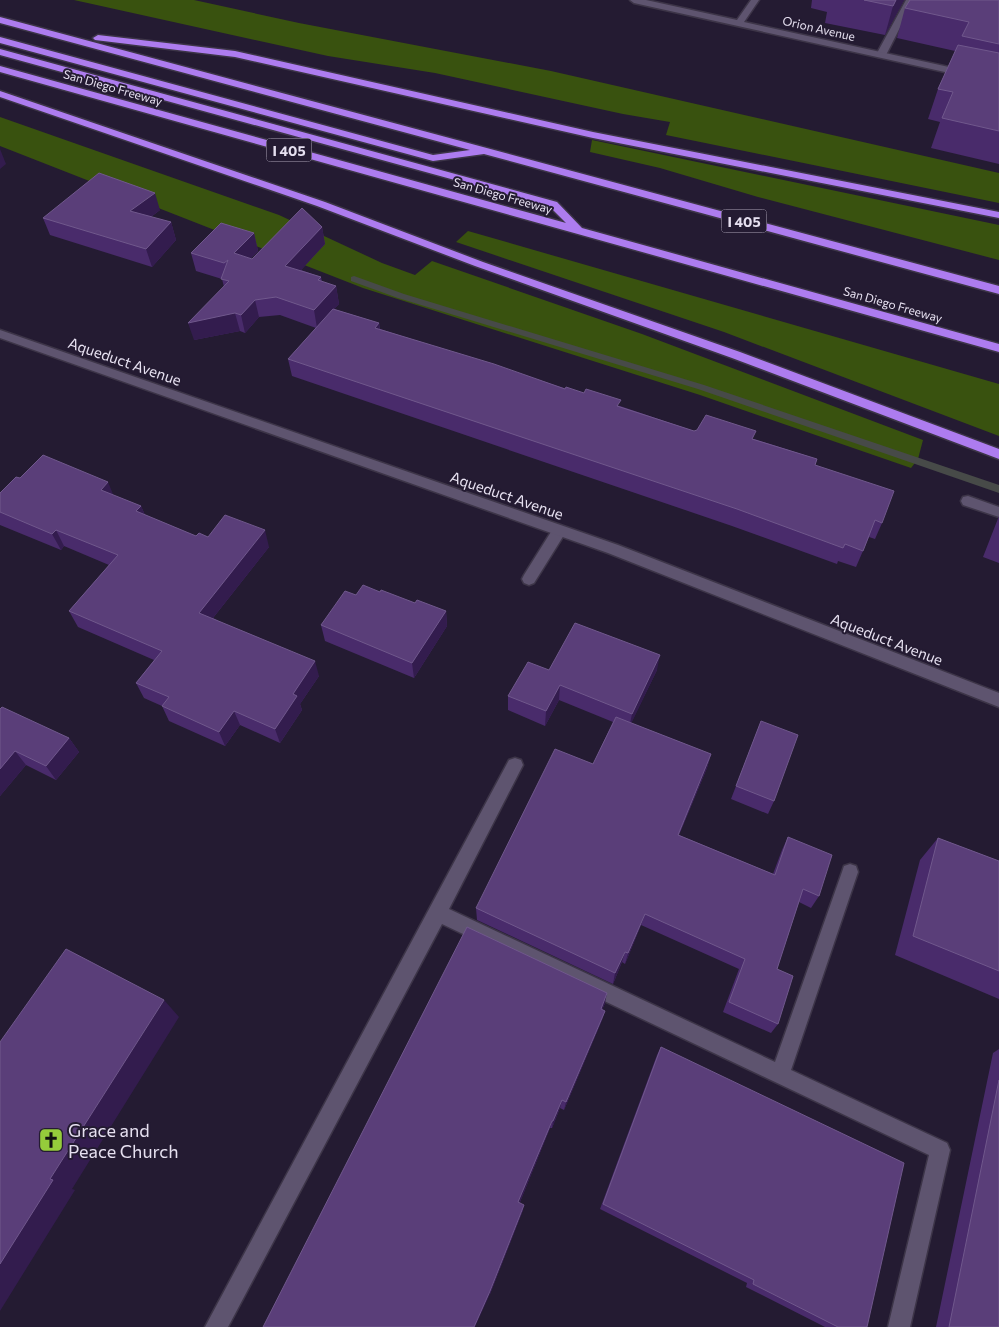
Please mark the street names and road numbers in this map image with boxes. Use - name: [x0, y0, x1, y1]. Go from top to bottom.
- street label: Orion Avenue: [781, 13, 857, 43]
- street label: San Diego Freeway: [62, 66, 164, 108]
- road number: I 405: [266, 138, 312, 162]
- street label: San Diego Freeway: [452, 174, 554, 216]
- road number: I 405: [722, 210, 766, 232]
- street label: San Diego Freeway: [842, 283, 944, 325]
- street label: Aqueduct Avenue: [66, 333, 184, 389]
- street label: Aqueduct Avenue: [448, 467, 566, 523]
- street label: Aqueduct Avenue: [828, 609, 946, 669]

